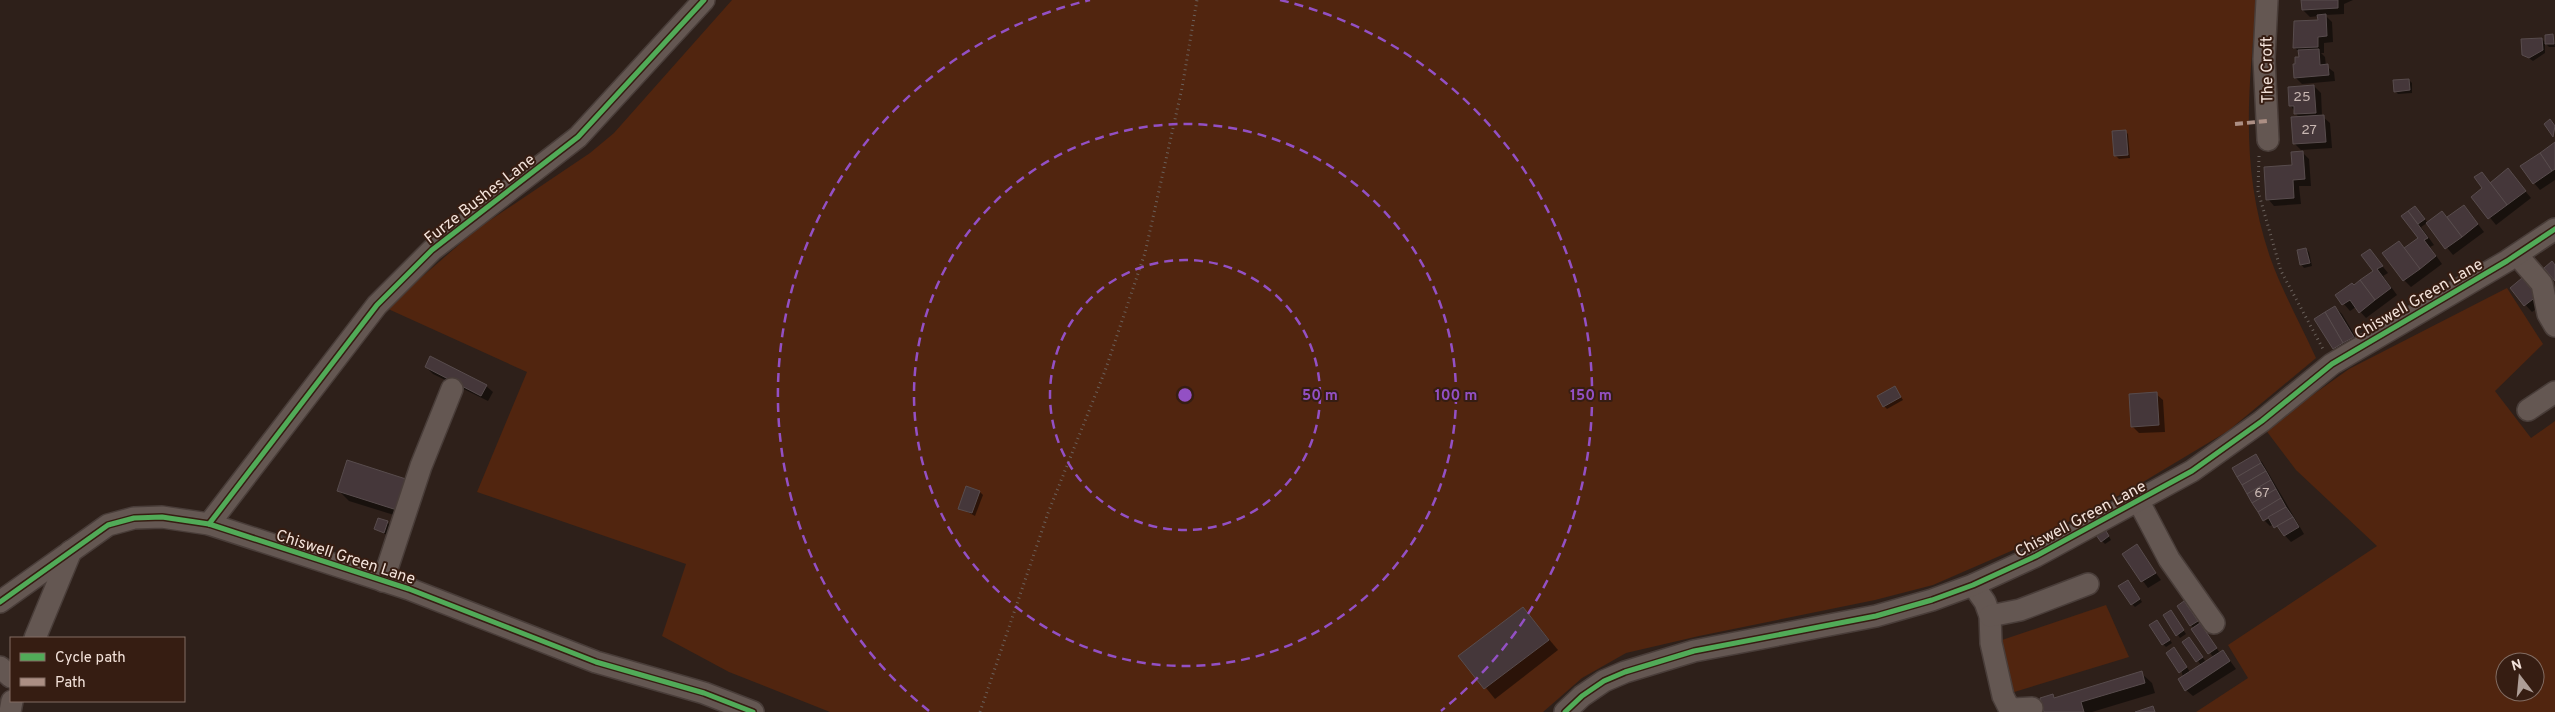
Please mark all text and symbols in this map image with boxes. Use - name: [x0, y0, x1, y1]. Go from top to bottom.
- street label: The Croft: [2257, 36, 2279, 104]
- house number: 25: [2293, 89, 2311, 106]
- house number: 27: [2301, 122, 2317, 139]
- street label: Furze Bushes Lane: [421, 150, 540, 249]
- street label: Chiswell Green Lane: [2351, 255, 2487, 345]
- centre of rings: [1176, 386, 1194, 404]
- text: 50 m: [1302, 387, 1338, 406]
- text: 100 m: [1435, 387, 1477, 406]
- text: 150 m: [1570, 387, 1612, 406]
- street label: Chiswell Green Lane: [2012, 477, 2150, 563]
- house number: 67: [2254, 485, 2270, 502]
- street label: Chiswell Green Lane: [273, 526, 418, 590]
- legend: [10, 637, 185, 702]
- text: Cycle path: [55, 649, 126, 668]
- north arrow: [2495, 652, 2545, 702]
- text: N: [2510, 656, 2524, 676]
- text: Path: [55, 674, 86, 693]

